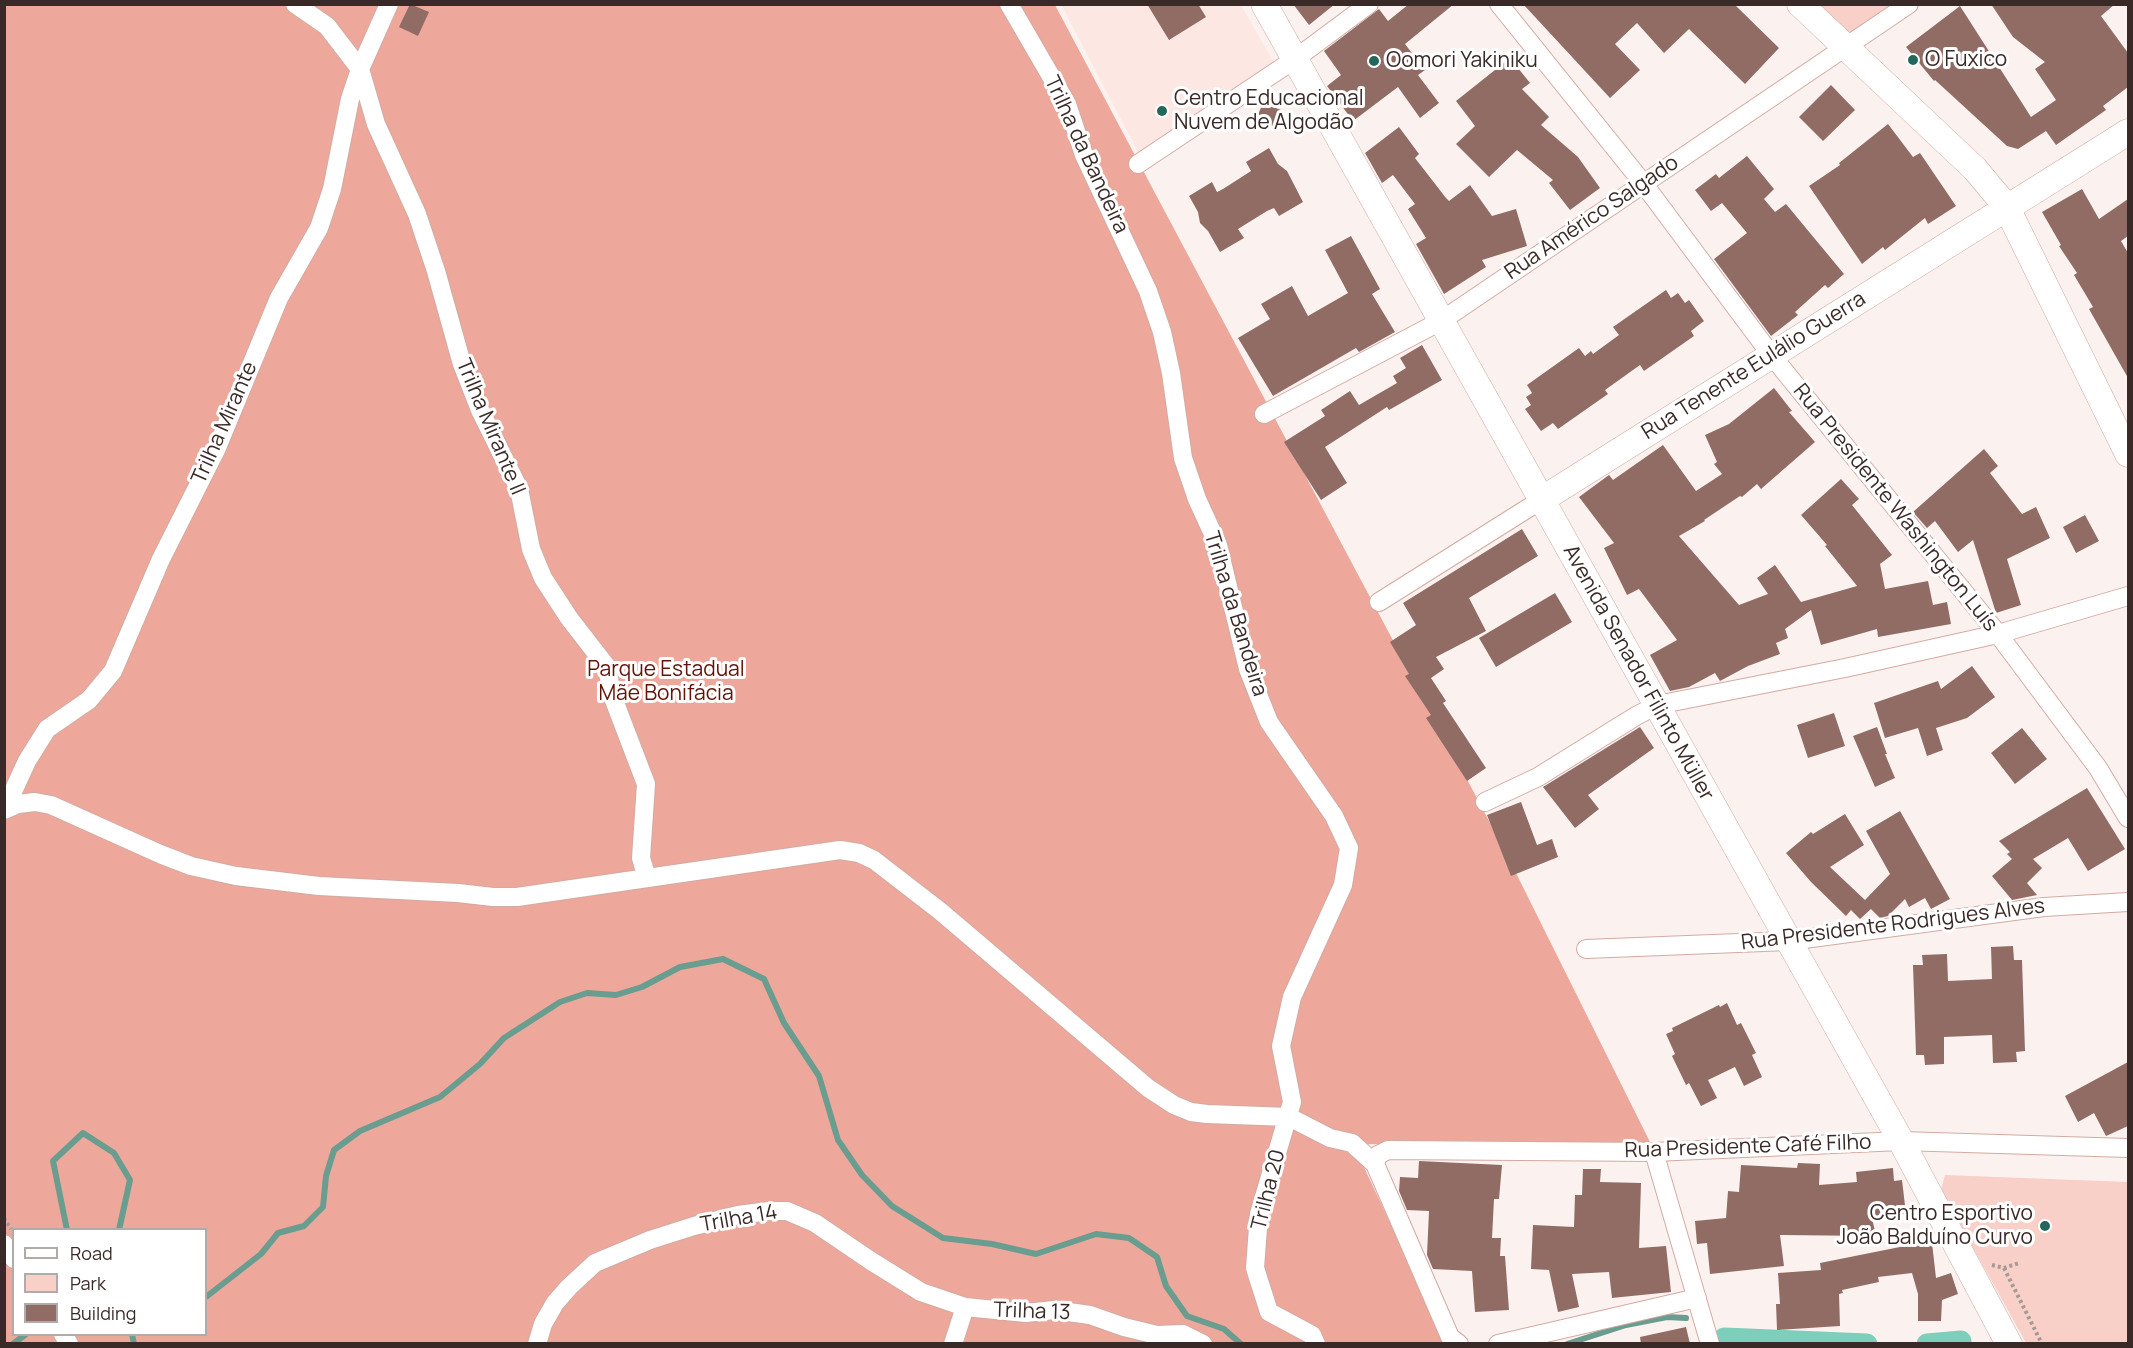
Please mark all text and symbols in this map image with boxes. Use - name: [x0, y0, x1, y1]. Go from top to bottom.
- place label: O Fuxico: [1925, 47, 2007, 73]
- place label: Oomori Yakiniku: [1386, 48, 1538, 74]
- marker: O Fuxico: [1906, 53, 1920, 67]
- marker: Oomori Yakiniku: [1367, 54, 1381, 68]
- street label: Trilha da Bandeira: [1038, 72, 1134, 238]
- place label: Centro Educacional Nuvem de Algodão: [1174, 86, 1364, 136]
- marker: Centro Educacional Nuvem de Algodão: [1155, 104, 1169, 118]
- street label: Rua Américo Salgado: [1500, 151, 1684, 285]
- street label: Rua Tenente Eulálio Guerra: [1637, 287, 1871, 445]
- street label: Trilha Mirante II: [450, 355, 530, 499]
- street label: Trilha Mirante: [187, 358, 263, 488]
- street label: Rua Presidente Washington Luís: [1787, 379, 2003, 637]
- street label: Trilha da Bandeira: [1198, 529, 1272, 699]
- street label: Avenida Senador Filinto Müller: [1557, 541, 1719, 805]
- park label: Parque Estadual Mãe Bonifácia: [587, 657, 745, 707]
- street label: Rua Presidente Rodrigues Alves: [1740, 894, 2046, 956]
- street label: Rua Presidente Café Filho: [1624, 1130, 1872, 1164]
- street label: Trilha 20: [1247, 1147, 1291, 1233]
- street label: Trilha 14: [699, 1200, 779, 1238]
- place label: Centro Esportivo João Balduíno Curvo: [1837, 1201, 2033, 1251]
- marker: Centro Esportivo João Balduíno Curvo: [2038, 1219, 2052, 1233]
- legend: [12, 1228, 207, 1336]
- text: Road: [70, 1241, 113, 1265]
- text: Park: [70, 1271, 106, 1295]
- street label: Trilha 13: [993, 1298, 1071, 1326]
- text: Building: [70, 1301, 136, 1325]

